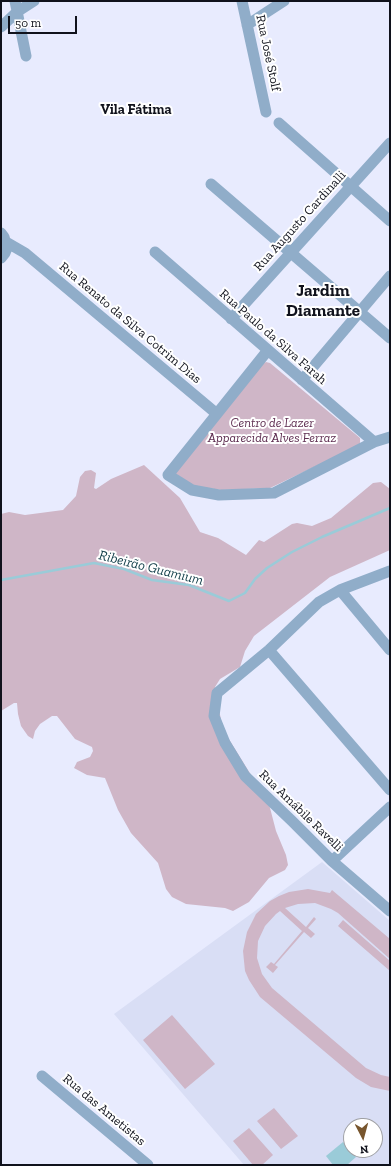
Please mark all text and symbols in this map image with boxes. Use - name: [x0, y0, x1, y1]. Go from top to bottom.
- scale bar: [10, 8, 79, 34]
- street label: Rua José Stolf: [252, 13, 284, 93]
- text: 50 m: [15, 16, 41, 30]
- district label: Vila Fátima: [100, 102, 172, 118]
- street label: Rua Augusto Cardinalli: [251, 168, 349, 274]
- street label: Rua Renato da Silva Cotrim Dias: [56, 259, 204, 387]
- district label: Jardim Diamante: [286, 281, 360, 321]
- street label: Rua Paulo da Silva Farah: [216, 286, 330, 388]
- park label: Centro de Lazer Apparecida Alves Ferraz: [208, 415, 336, 446]
- water label: Ribeirão Guamium: [97, 547, 205, 589]
- street label: Rua Amábile Ravelli: [256, 767, 346, 855]
- street label: Rua das Ametistas: [59, 1071, 149, 1149]
- north arrow: [343, 1118, 383, 1158]
- text: N: [359, 1143, 369, 1156]

